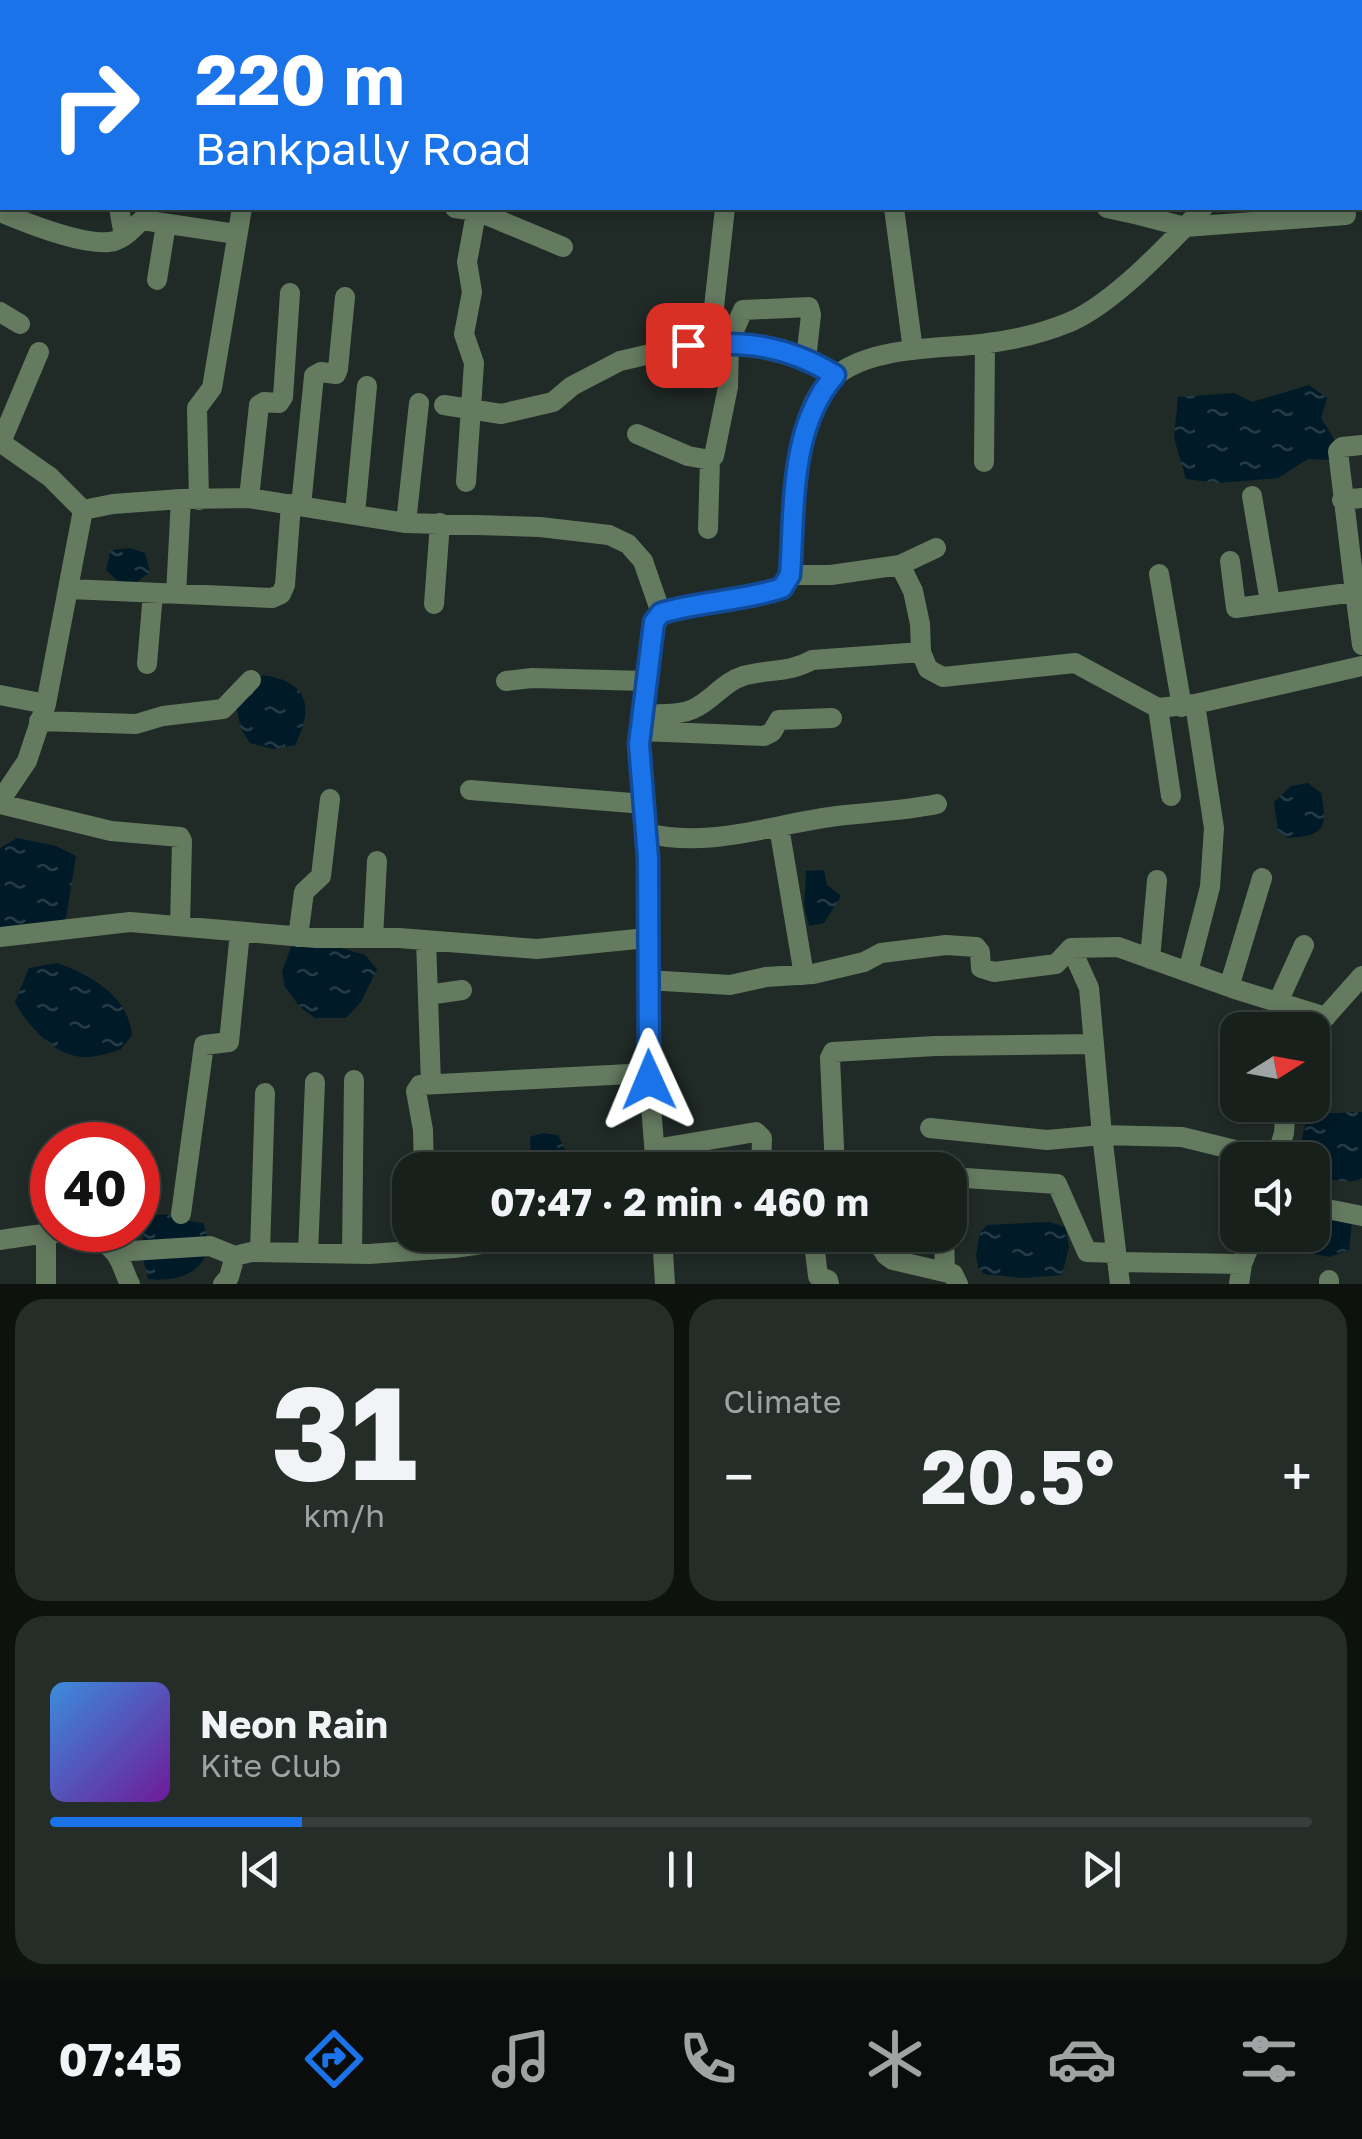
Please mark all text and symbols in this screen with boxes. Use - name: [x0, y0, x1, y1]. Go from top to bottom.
- text: 220 m: [195, 36, 405, 120]
- icon: right: [30, 40, 160, 170]
- text: Bankpally Road: [195, 121, 531, 175]
- pin: [646, 303, 731, 388]
- icon: arrive: [661, 318, 716, 373]
- north arrow: [1220, 1012, 1330, 1122]
- map controls: [1220, 1012, 1330, 1252]
- position arrow: [597, 1028, 701, 1132]
- speed limit sign: 40: [30, 1122, 160, 1252]
- button: sound: [1220, 1142, 1330, 1252]
- text: 07:47 · 2 min · 460 m: [490, 1179, 869, 1224]
- text: 31: [271, 1353, 417, 1509]
- text: Climate: [724, 1382, 842, 1420]
- text: 20.5°: [921, 1430, 1115, 1521]
- text: −: [724, 1443, 754, 1509]
- text: +: [1282, 1443, 1312, 1509]
- text: km/h: [304, 1496, 385, 1534]
- text: Neon Rain: [200, 1701, 388, 1746]
- text: Kite Club: [200, 1746, 341, 1784]
- icon: previous: [233, 1842, 288, 1897]
- icon: pause: [653, 1842, 708, 1897]
- icon: next: [1074, 1842, 1129, 1897]
- icon: directions: [299, 2024, 369, 2094]
- icon: music: [486, 2024, 556, 2094]
- icon: phone: [673, 2024, 743, 2094]
- icon: climate: [860, 2024, 930, 2094]
- icon: car: [1047, 2024, 1117, 2094]
- icon: filters: [1234, 2024, 1304, 2094]
- text: 07:45: [58, 2032, 182, 2086]

